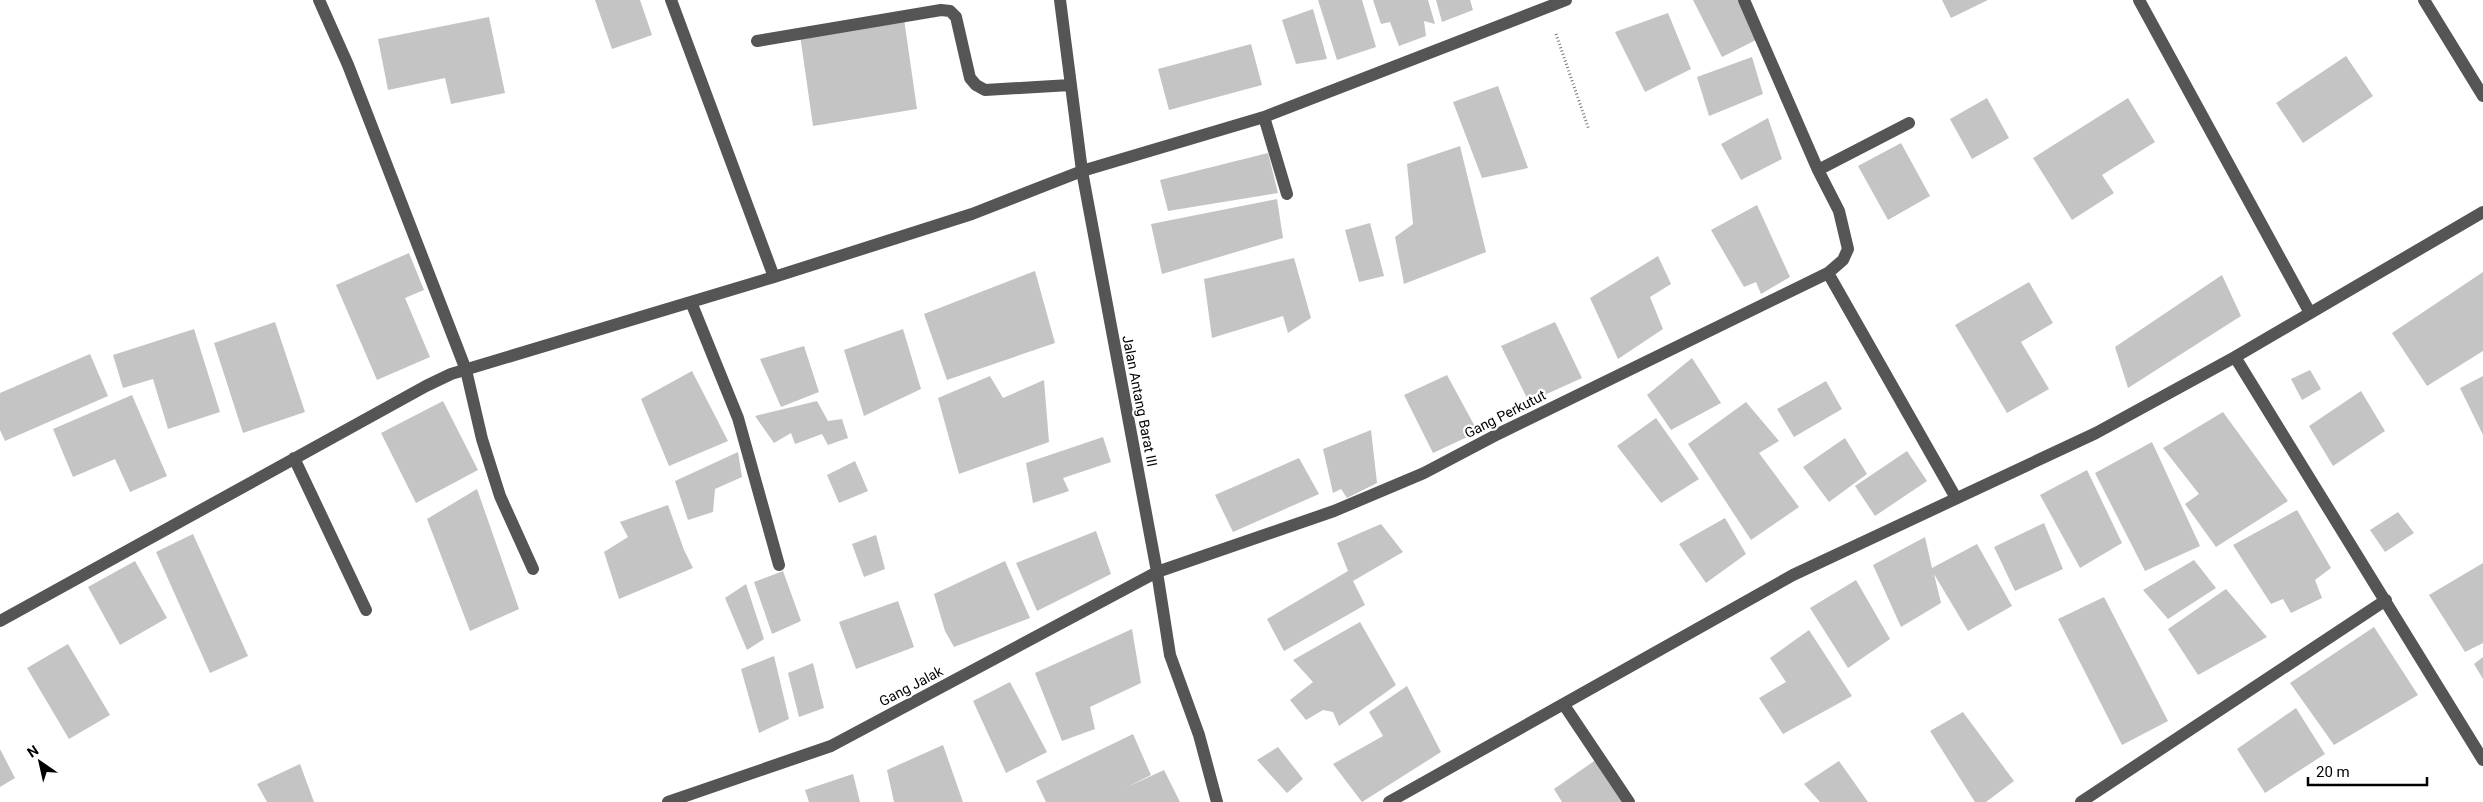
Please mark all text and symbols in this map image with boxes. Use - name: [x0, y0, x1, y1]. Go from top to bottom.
- street label: Jalan Antang Barat III: [1119, 334, 1161, 468]
- street label: Gang Perkutut: [1462, 387, 1549, 441]
- street label: Gang Jalak: [876, 662, 946, 709]
- north arrow: [15, 737, 65, 787]
- text: N: [24, 742, 41, 761]
- scale bar: [2308, 754, 2427, 786]
- text: 20 m: [2316, 763, 2350, 781]

